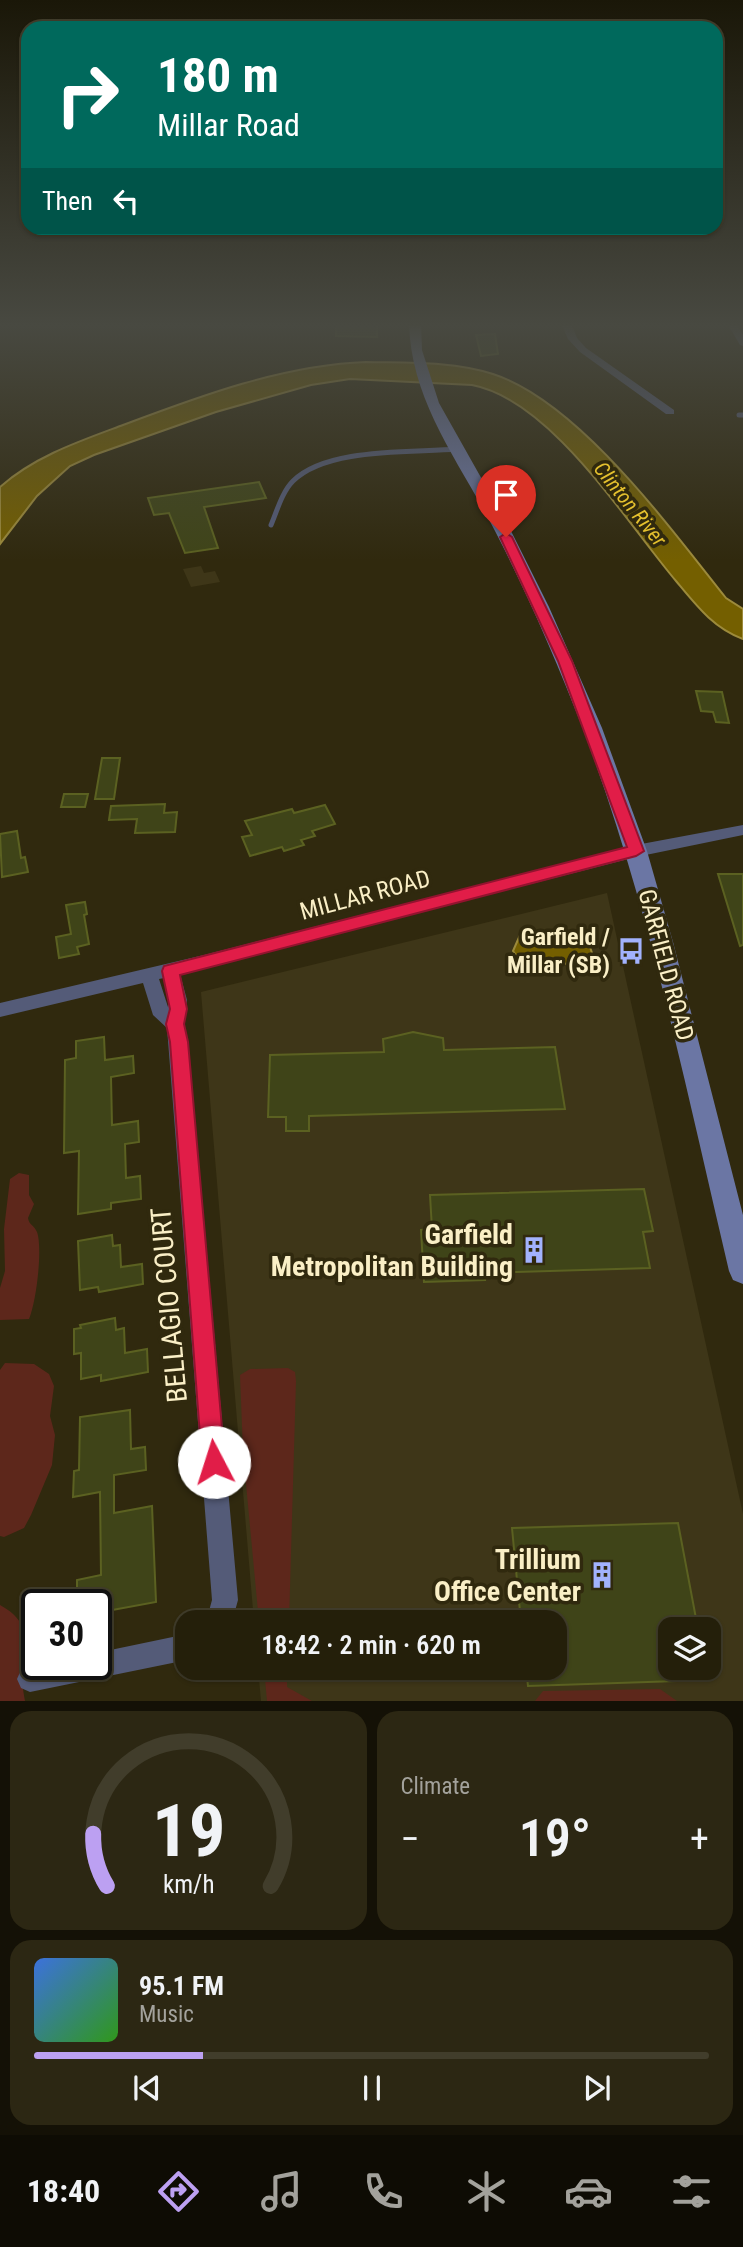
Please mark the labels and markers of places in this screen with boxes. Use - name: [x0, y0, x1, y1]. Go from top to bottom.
- pin: [476, 465, 536, 537]
- place label: Garfield / Millar (SB): [507, 923, 610, 979]
- bus stop icon: Garfield / Millar (SB): [616, 936, 646, 966]
- place label: Garfield Metropolitan Building: [271, 1218, 513, 1283]
- building icon: Garfield Metropolitan Building: [519, 1235, 549, 1265]
- place label: Trillium Office Center: [434, 1543, 581, 1608]
- building icon: Trillium Office Center: [587, 1560, 617, 1590]

